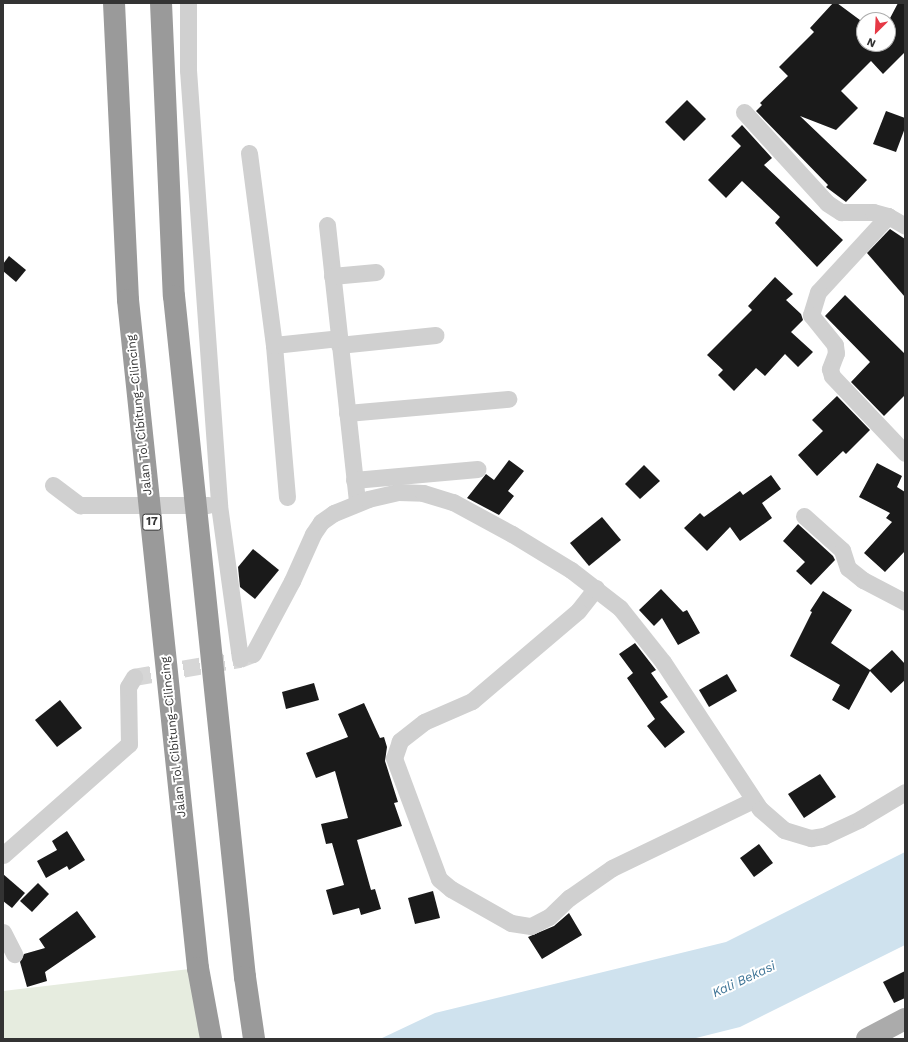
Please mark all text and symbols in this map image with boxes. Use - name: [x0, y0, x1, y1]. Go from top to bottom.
- north arrow: [856, 12, 896, 52]
- text: N: [865, 35, 878, 50]
- street label: Jalan Tol Cibitung–Cilincing: [124, 334, 156, 496]
- road number: 17: [142, 513, 162, 531]
- street label: Jalan Tol Cibitung–Cilincing: [158, 656, 190, 818]
- water label: Kali Bekasi: [710, 959, 778, 1001]

